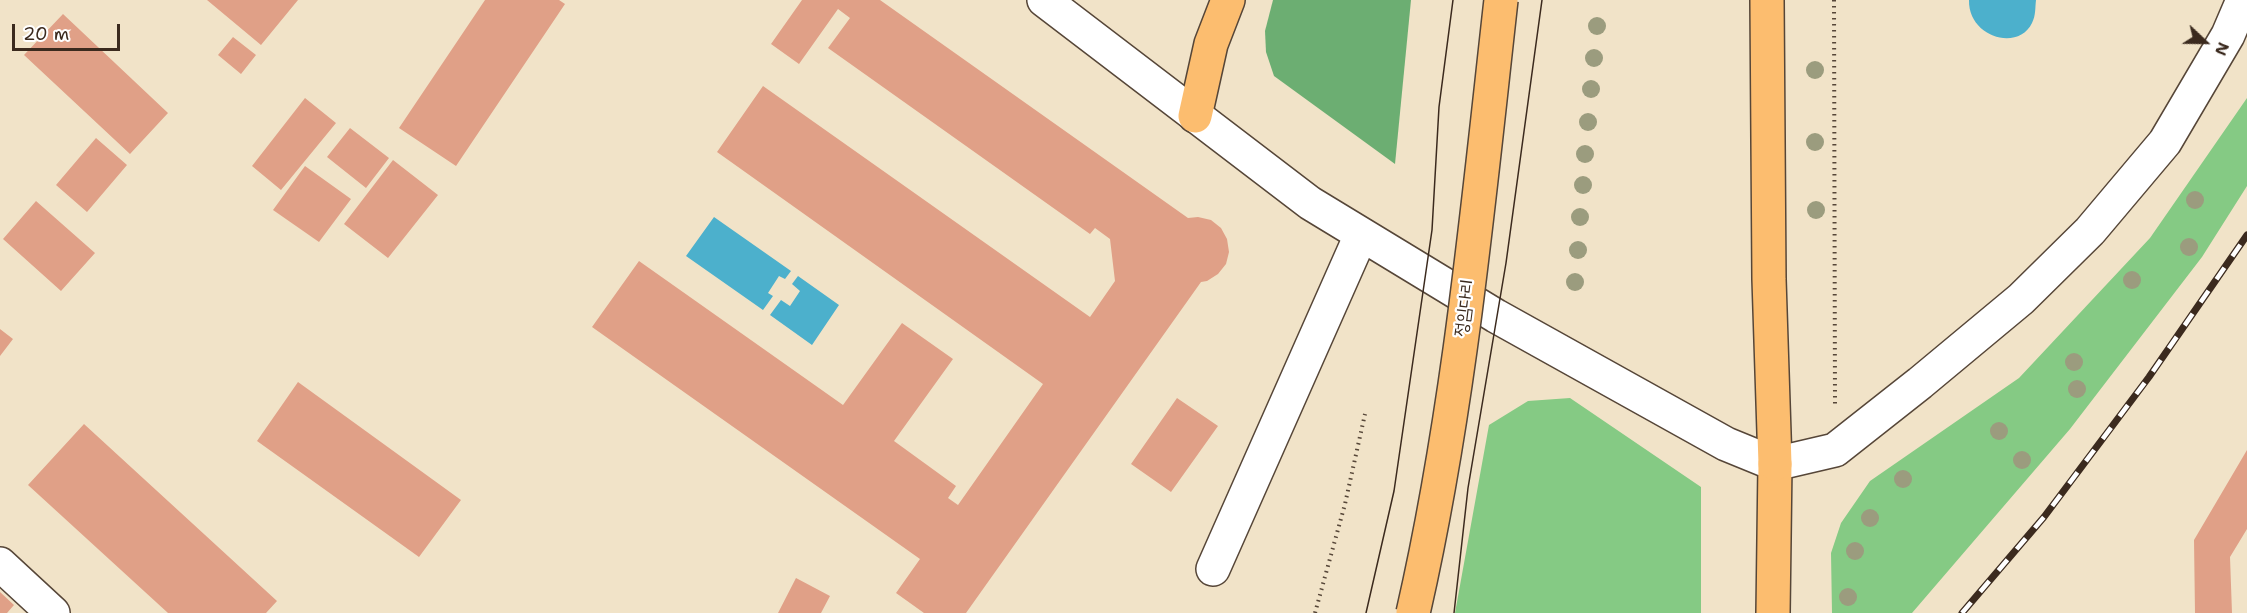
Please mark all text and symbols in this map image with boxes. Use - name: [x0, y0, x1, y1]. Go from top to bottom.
- scale bar: [15, 12, 123, 50]
- north arrow: [2175, 12, 2235, 72]
- text: 20 m: [23, 22, 69, 46]
- text: N: [2210, 39, 2234, 59]
- street label: 정임다리: [1451, 278, 1479, 338]

